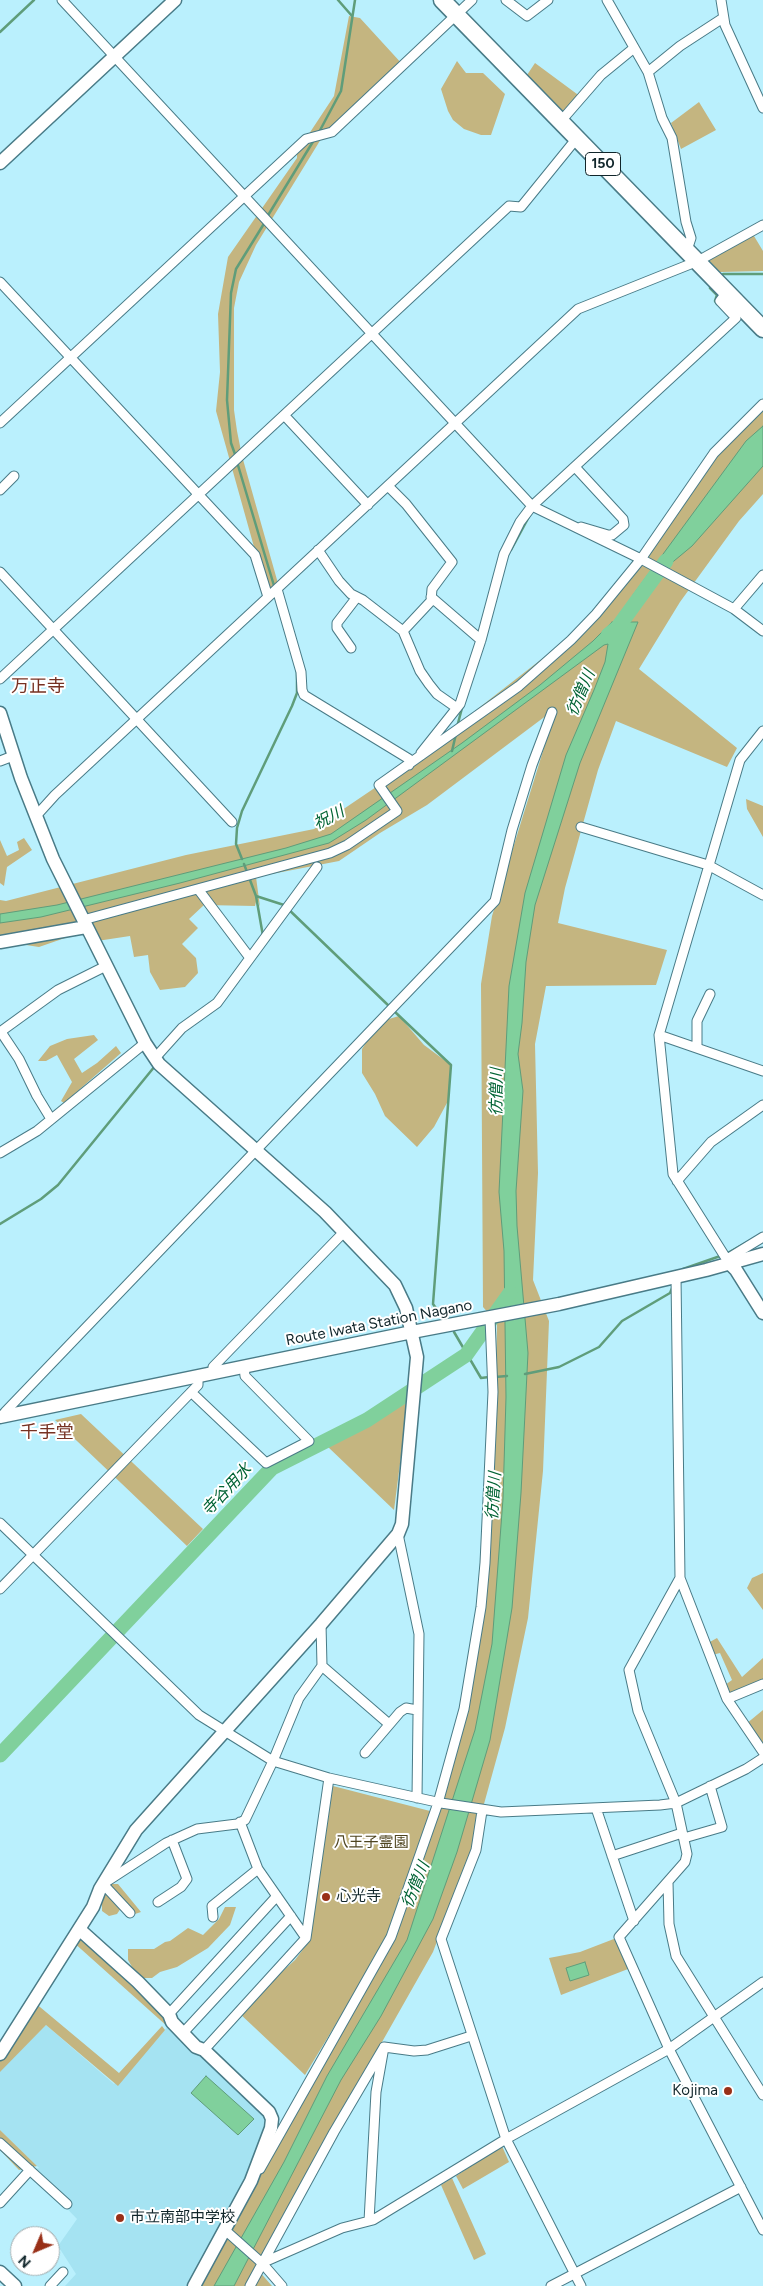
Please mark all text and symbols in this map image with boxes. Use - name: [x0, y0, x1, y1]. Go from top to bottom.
- road number: 150: [586, 152, 620, 175]
- water label: 彷僧川: [563, 667, 599, 719]
- district label: 万正寺: [11, 676, 65, 698]
- water label: 祝川: [310, 802, 348, 834]
- water label: 彷僧川: [487, 1068, 507, 1116]
- street label: Route Iwata Station Nagano: [284, 1296, 474, 1350]
- district label: 千手堂: [20, 1422, 74, 1444]
- water label: 寺谷用水: [198, 1460, 256, 1520]
- water label: 彷僧川: [483, 1471, 505, 1521]
- park label: 八王子霊園: [334, 1834, 408, 1852]
- water label: 彷僧川: [398, 1859, 434, 1911]
- place label: 心光寺: [336, 1888, 381, 1906]
- marker: 心光寺: [320, 1891, 332, 1903]
- place label: Kojima: [672, 2082, 718, 2100]
- marker: Kojima: [722, 2085, 734, 2097]
- place label: 市立南部中学校: [130, 2209, 235, 2227]
- marker: 市立南部中学校: [114, 2212, 126, 2224]
- north arrow: [10, 2226, 60, 2276]
- text: N: [15, 2251, 35, 2271]

